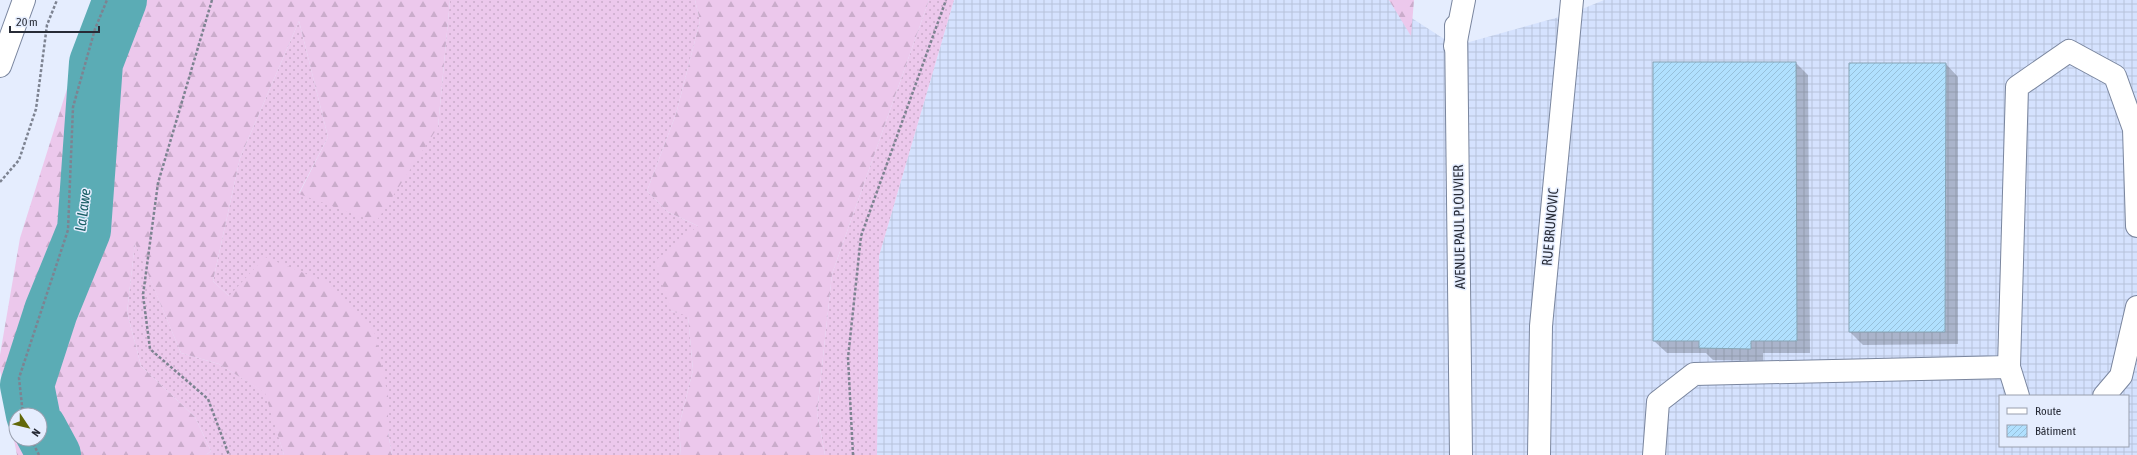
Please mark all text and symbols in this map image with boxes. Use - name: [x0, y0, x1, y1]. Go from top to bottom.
- scale bar: [10, 8, 99, 34]
- text: 20 m: [16, 15, 38, 29]
- street label: AVENUE PAUL PLOUVIER: [1450, 165, 1468, 289]
- water label: La Lawe: [71, 187, 94, 232]
- street label: RUE BRUNOVIC: [1539, 187, 1561, 267]
- legend: [1999, 395, 2129, 447]
- text: Route: [2035, 404, 2061, 418]
- north arrow: [8, 407, 48, 447]
- text: Bâtiment: [2035, 424, 2076, 438]
- text: N: [29, 427, 43, 439]

